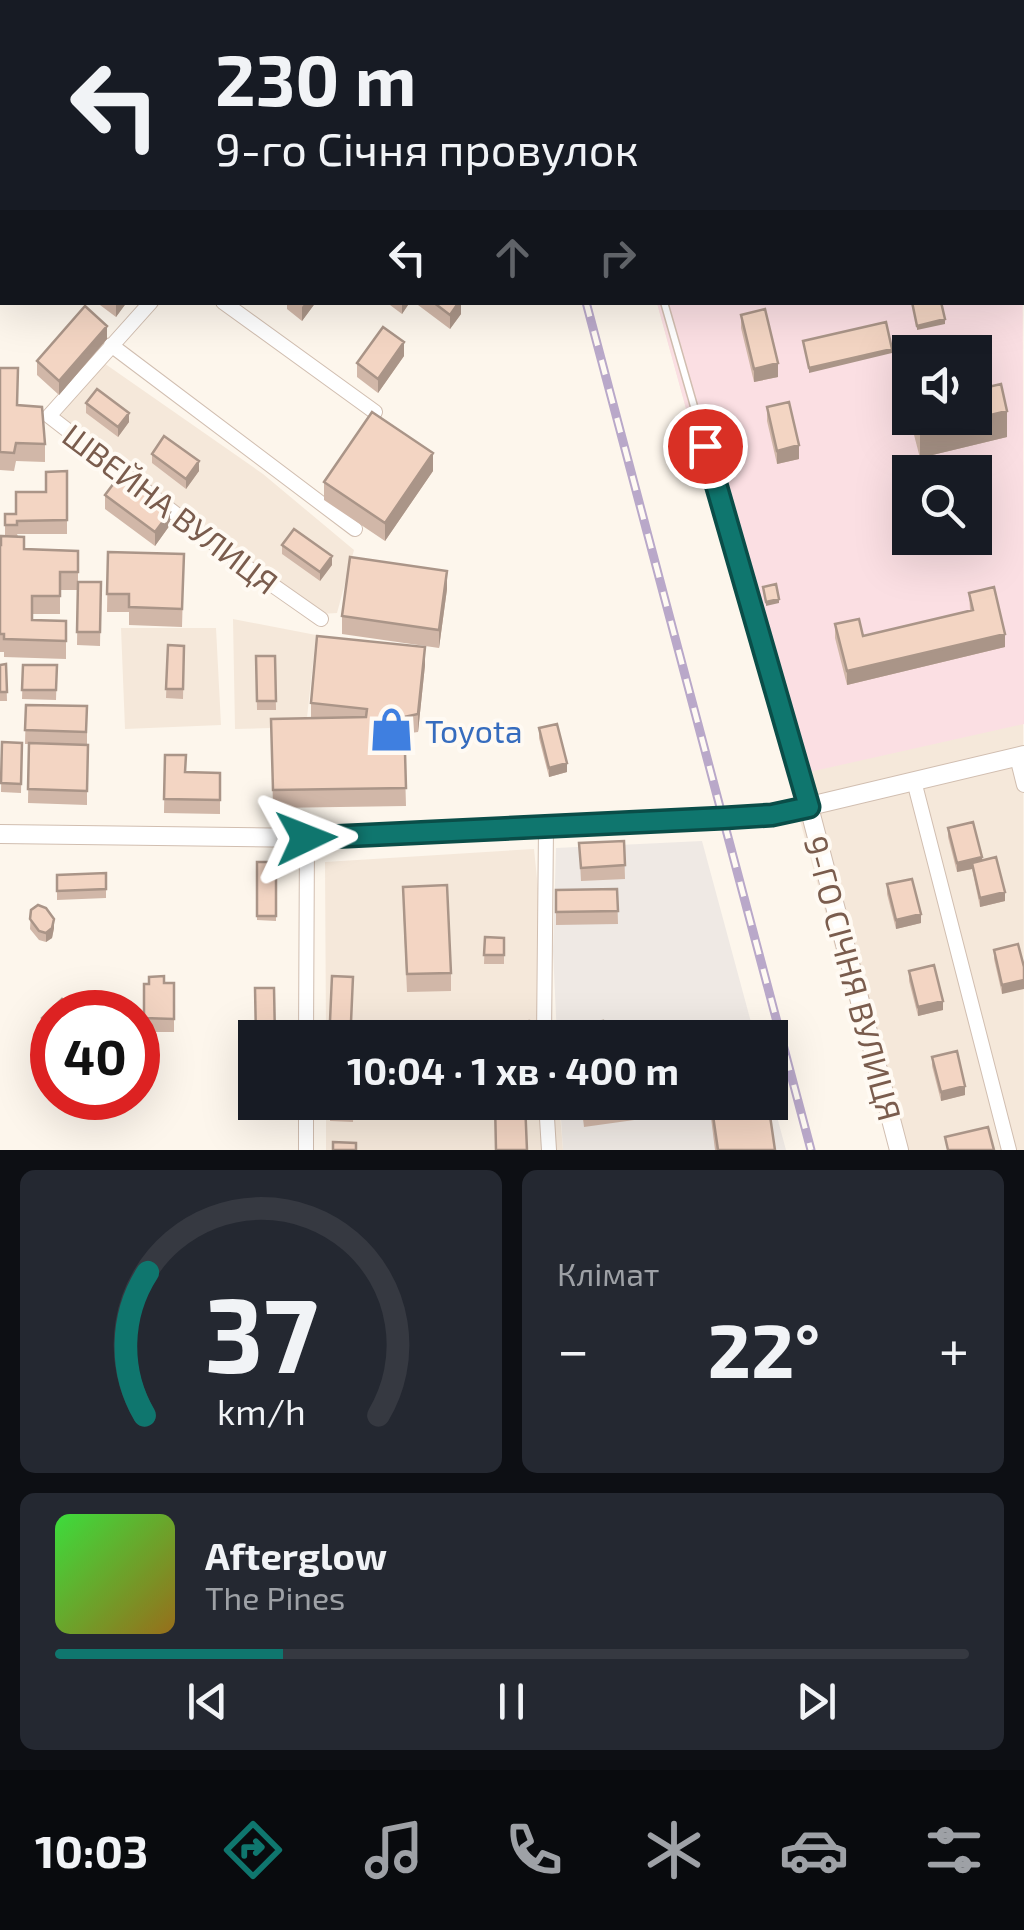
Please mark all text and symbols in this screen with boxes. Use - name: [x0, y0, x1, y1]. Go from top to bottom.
- text: 230 m: [215, 36, 416, 120]
- icon: left: [50, 40, 180, 170]
- text: 9-го Січня провулок: [215, 121, 639, 175]
- icon: left: [380, 230, 435, 285]
- icon: ahead: [485, 230, 540, 285]
- icon: right: [590, 230, 645, 285]
- map controls: [892, 335, 992, 555]
- button: sound: [892, 335, 992, 435]
- pin: [663, 404, 748, 489]
- street label: ШВЕЙНА ВУЛИЦЯ: [56, 415, 286, 601]
- icon: arrive: [678, 419, 733, 474]
- button: search: [892, 455, 992, 555]
- shop icon: Toyota: [368, 706, 416, 754]
- place label: Toyota: [425, 711, 523, 749]
- position arrow: [254, 786, 358, 890]
- street label: 9-ГО СІЧНЯ ВУЛИЦЯ: [798, 831, 910, 1125]
- speed limit sign: 40: [30, 990, 160, 1120]
- text: 10:04 · 1 хв · 400 m: [347, 1047, 679, 1093]
- text: Клімат: [557, 1254, 660, 1292]
- text: 37: [204, 1269, 318, 1394]
- text: 22°: [707, 1303, 820, 1393]
- text: −: [557, 1315, 589, 1381]
- text: +: [939, 1315, 969, 1381]
- text: km/h: [217, 1389, 305, 1432]
- text: Afterglow: [205, 1532, 387, 1578]
- text: The Pines: [205, 1578, 345, 1616]
- icon: previous: [180, 1674, 235, 1729]
- icon: pause: [484, 1674, 539, 1729]
- icon: next: [789, 1674, 844, 1729]
- icon: directions: [218, 1815, 288, 1885]
- icon: music: [359, 1815, 429, 1885]
- icon: phone: [499, 1815, 569, 1885]
- icon: climate: [639, 1815, 709, 1885]
- icon: car: [779, 1815, 849, 1885]
- icon: filters: [919, 1815, 989, 1885]
- text: 10:03: [35, 1823, 148, 1877]

